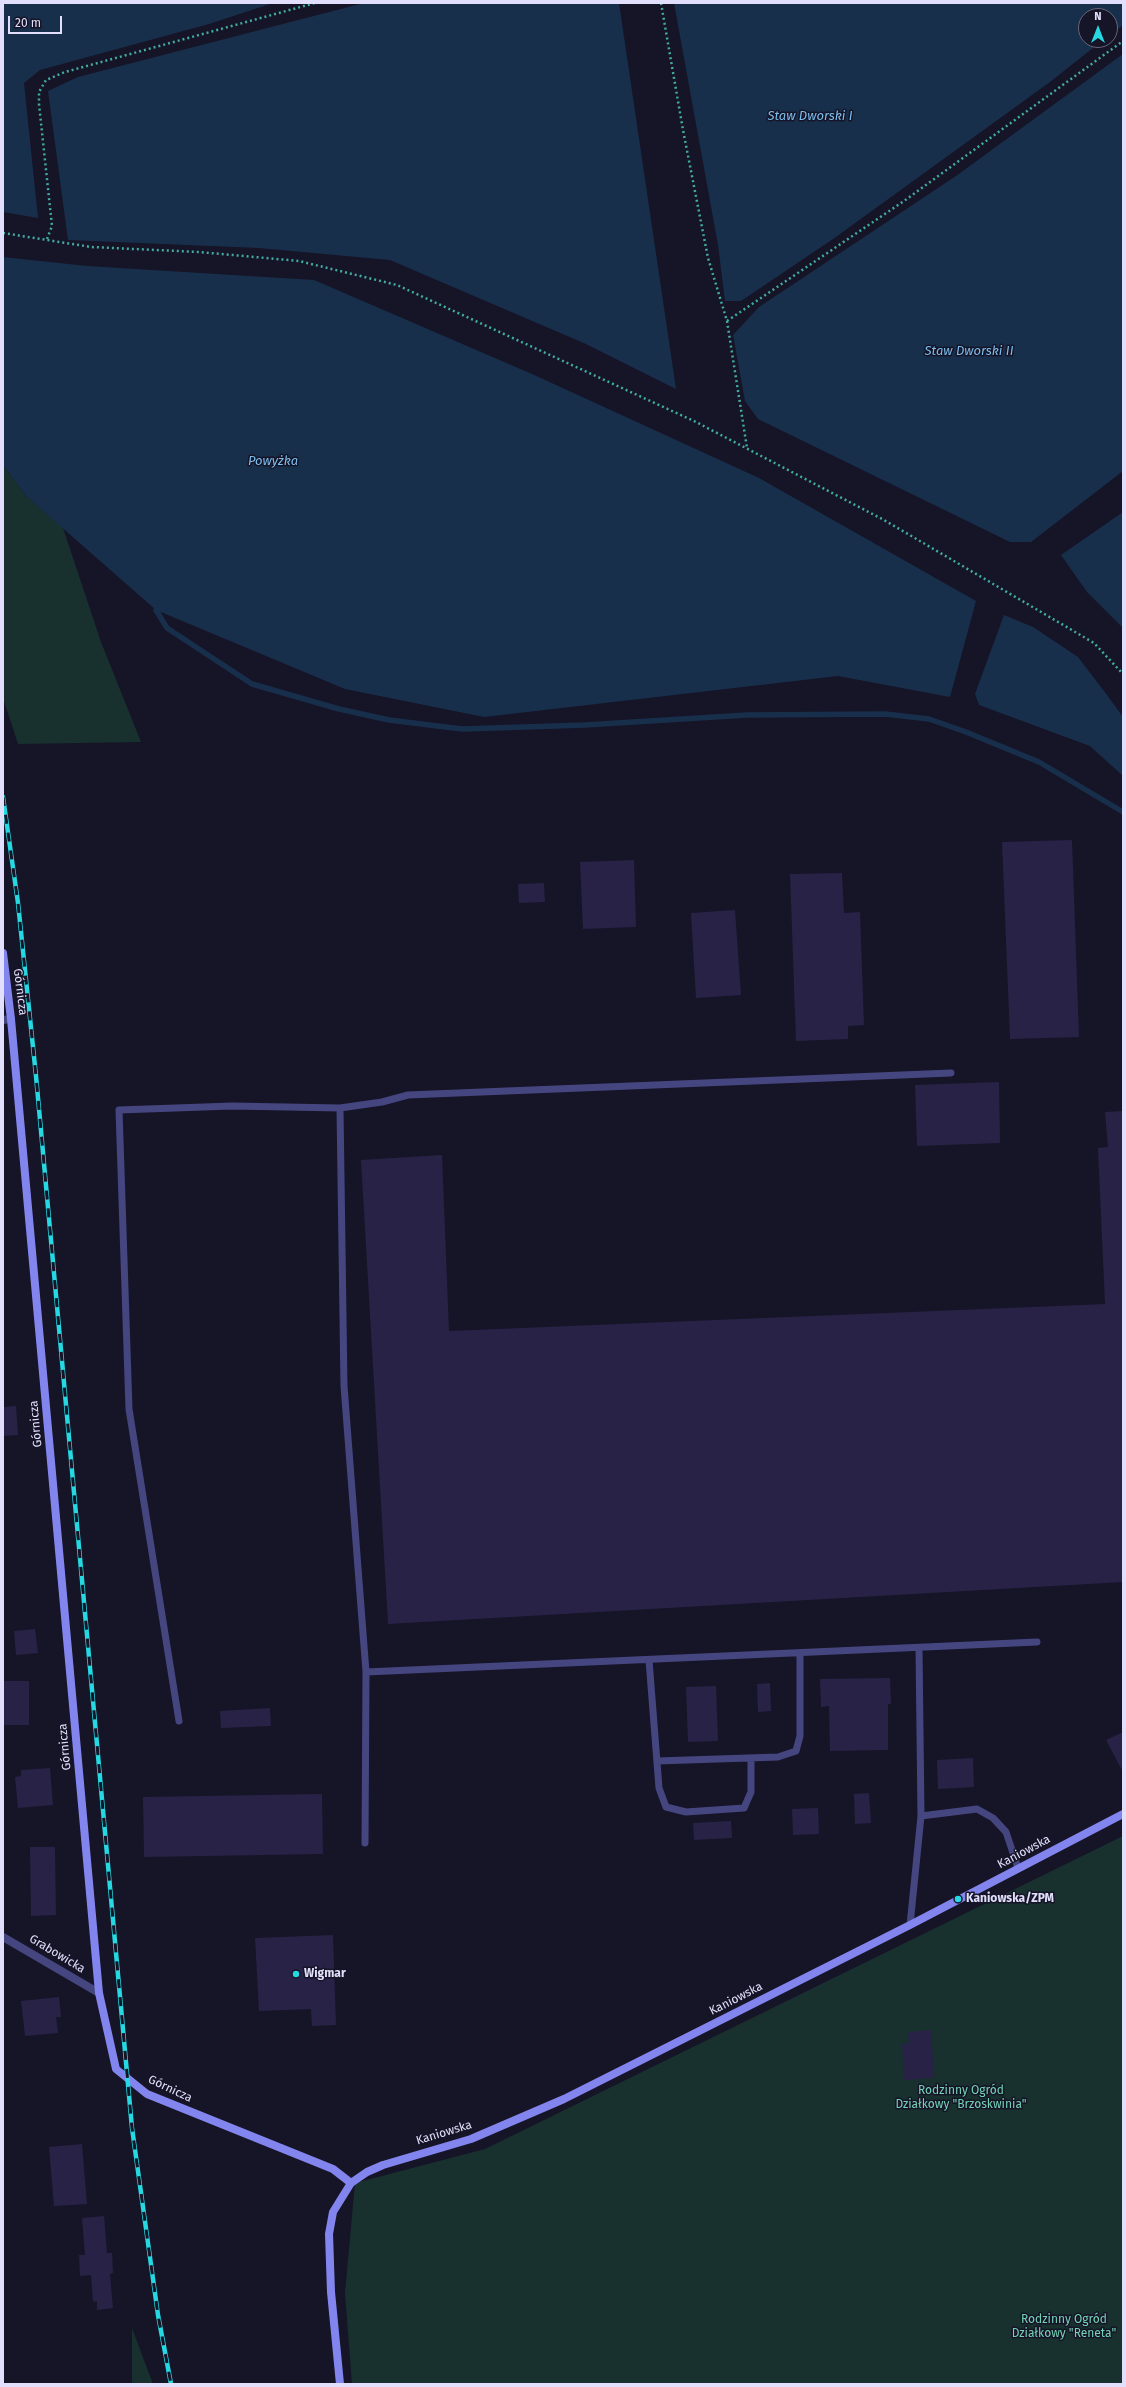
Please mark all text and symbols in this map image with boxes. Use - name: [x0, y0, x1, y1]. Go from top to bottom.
- scale bar: [10, 8, 64, 34]
- north arrow: [1078, 8, 1118, 48]
- text: N: [1094, 10, 1102, 23]
- text: 20 m: [15, 16, 41, 30]
- water label: Staw Dworski I: [767, 108, 853, 124]
- water label: Staw Dworski II: [925, 343, 1013, 359]
- water label: Powyżka: [248, 453, 298, 469]
- street label: Górnicza: [10, 968, 30, 1016]
- street label: Górnicza: [27, 1400, 45, 1448]
- street label: Górnicza: [56, 1723, 74, 1771]
- street label: Kaniowska: [995, 1832, 1053, 1872]
- place label: Kaniowska/ZPM: [966, 1892, 1054, 1906]
- marker: Kaniowska/ZPM: [953, 1894, 963, 1904]
- street label: Grabowicka: [26, 1932, 88, 1976]
- place label: Wigmar: [304, 1967, 346, 1981]
- marker: Wigmar: [291, 1969, 301, 1979]
- street label: Kaniowska: [707, 1980, 765, 2018]
- street label: Górnicza: [146, 2073, 194, 2105]
- park label: Rodzinny Ogród Działkowy "Brzoskwinia": [895, 2084, 1027, 2112]
- street label: Kaniowska: [414, 2118, 474, 2148]
- park label: Rodzinny Ogród Działkowy "Reneta": [1012, 2313, 1116, 2341]

